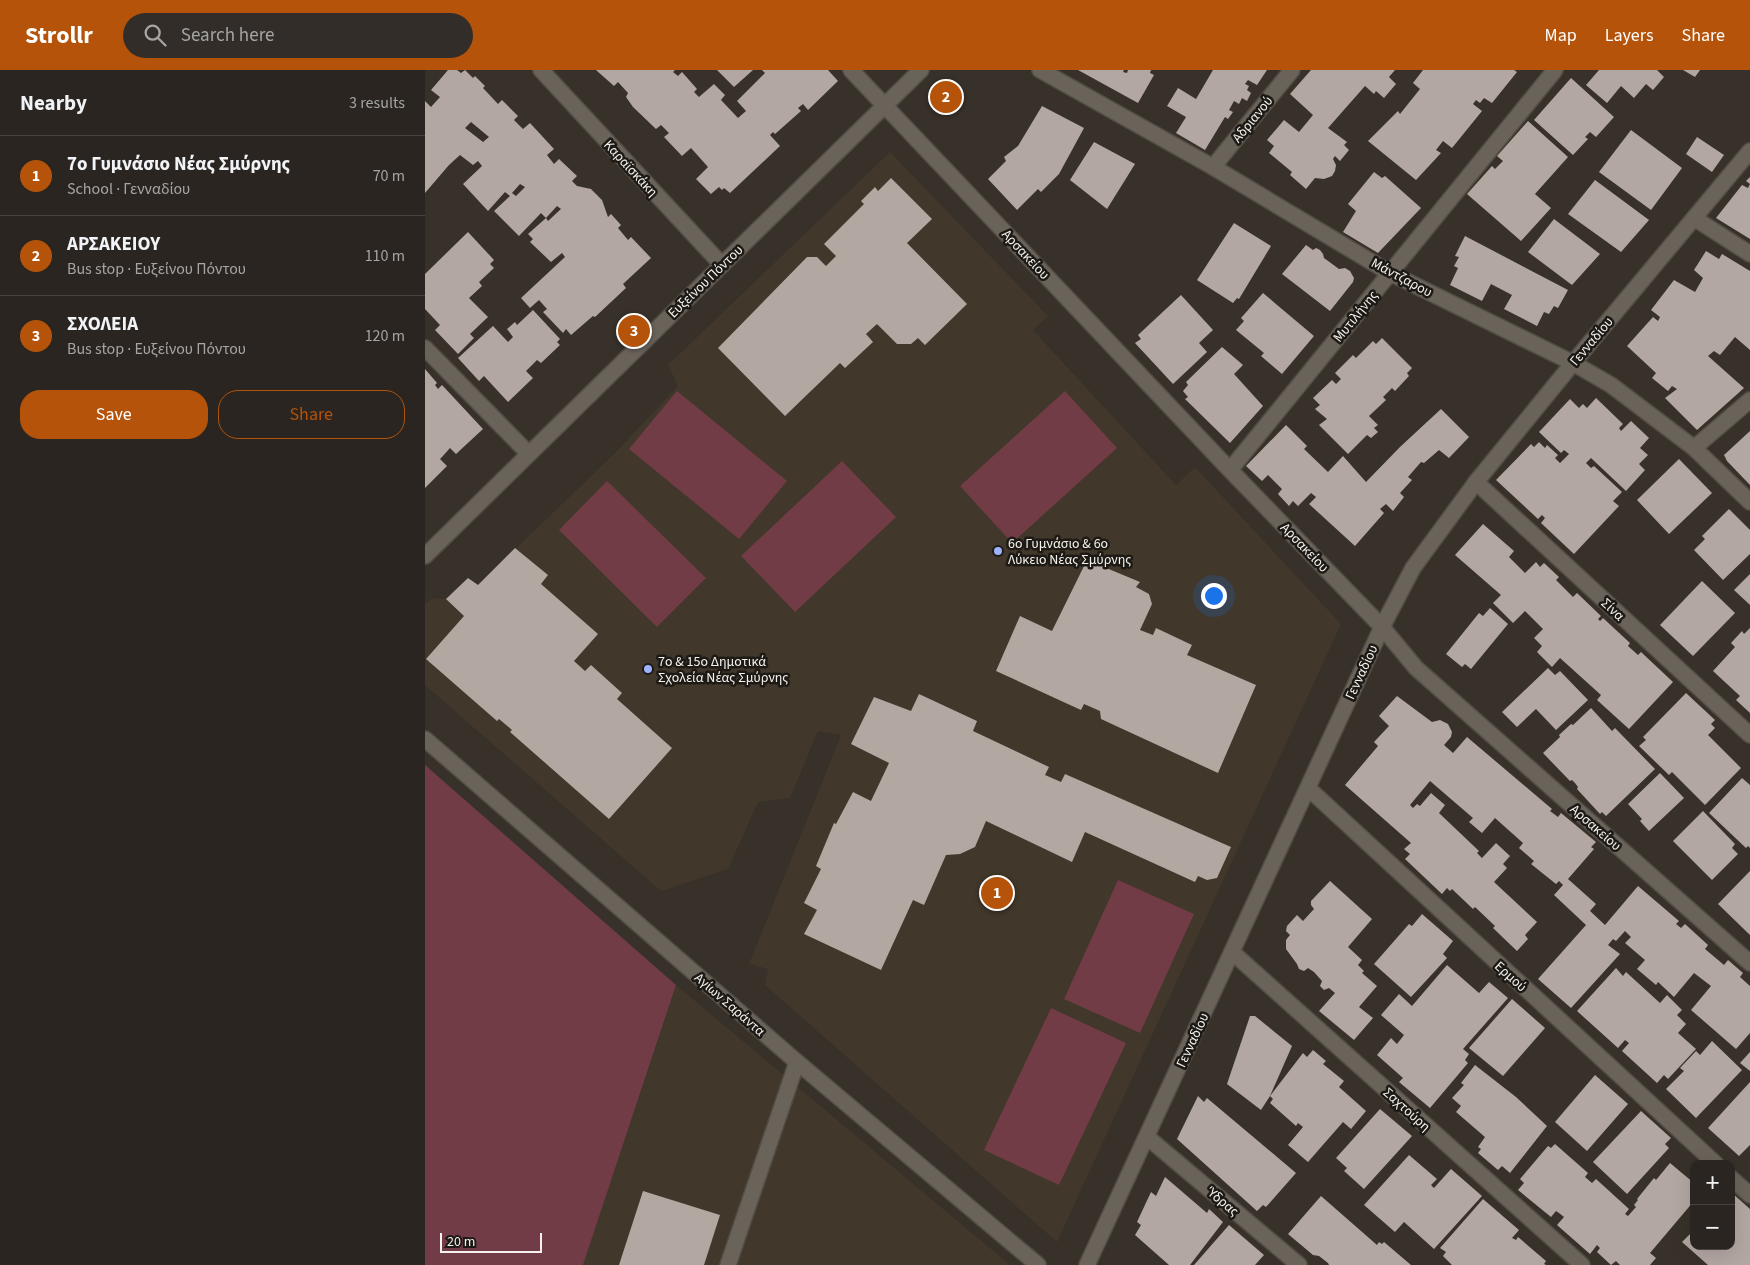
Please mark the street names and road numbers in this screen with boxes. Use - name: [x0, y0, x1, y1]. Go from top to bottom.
- street label: Αδριανού: [1228, 92, 1278, 147]
- street label: Καραϊσκάκη: [599, 136, 662, 202]
- street label: Αρσακείου: [997, 225, 1054, 284]
- street label: Ευξείνου Πόντου: [664, 241, 748, 323]
- street label: Μάντζαρου: [1368, 253, 1436, 302]
- street label: Μυτιλήνης: [1329, 286, 1383, 347]
- street label: Γενναδίου: [1565, 313, 1618, 370]
- street label: Αρσακείου: [1276, 518, 1333, 577]
- street label: Σίνα: [1596, 594, 1629, 626]
- street label: Γενναδίου: [1340, 642, 1383, 703]
- street label: Αρσακείου: [1565, 800, 1625, 856]
- street label: Ερμού: [1490, 957, 1531, 997]
- street label: Αγίων Σαράντα: [690, 968, 769, 1041]
- street label: Γενναδίου: [1171, 1010, 1214, 1071]
- street label: Σαχτούρη: [1378, 1083, 1434, 1136]
- street label: Ύδρας: [1201, 1182, 1243, 1221]

